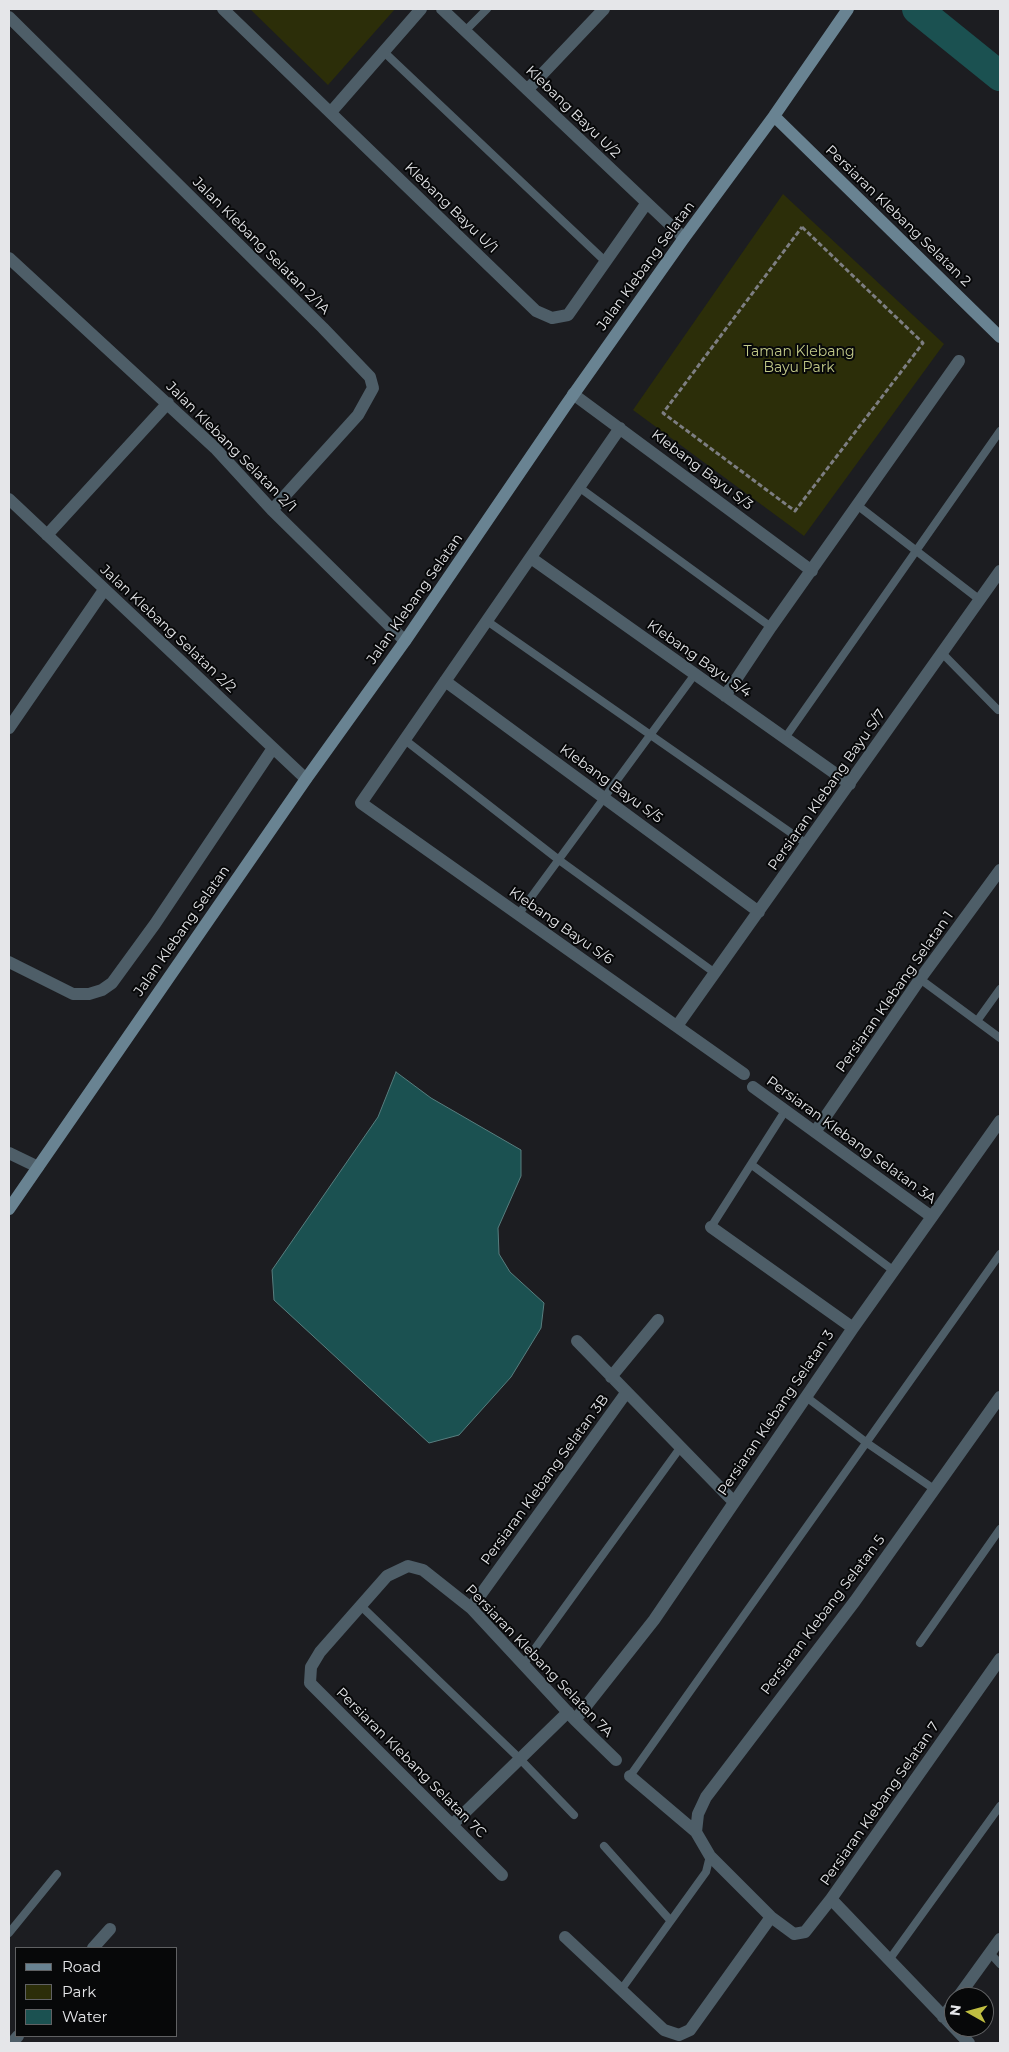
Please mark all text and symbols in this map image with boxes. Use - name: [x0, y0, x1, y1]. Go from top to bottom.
- street label: Klebang Bayu U/2: [522, 62, 624, 162]
- street label: Persiaran Klebang Selatan 2: [822, 142, 974, 290]
- street label: Klebang Bayu U/1: [401, 159, 501, 257]
- street label: Jalan Klebang Selatan 2/1A: [189, 174, 333, 318]
- street label: Jalan Klebang Selatan: [594, 198, 698, 334]
- park label: Taman Klebang Bayu Park: [743, 344, 855, 377]
- street label: Jalan Klebang Selatan 2/1: [162, 378, 300, 516]
- street label: Klebang Bayu S/3: [648, 426, 756, 514]
- street label: Jalan Klebang Selatan: [364, 531, 466, 667]
- street label: Jalan Klebang Selatan 2/2: [97, 562, 239, 696]
- street label: Klebang Bayu S/4: [644, 617, 754, 701]
- street label: Persiaran Klebang Bayu S/7: [765, 706, 889, 874]
- street label: Klebang Bayu S/5: [556, 741, 666, 827]
- street label: Jalan Klebang Selatan: [131, 863, 233, 999]
- street label: Klebang Bayu S/6: [506, 884, 616, 968]
- street label: Persiaran Klebang Selatan 1: [833, 908, 957, 1076]
- street label: Persiaran Klebang Selatan 3A: [763, 1073, 939, 1207]
- street label: Persiaran Klebang Selatan 3: [714, 1327, 838, 1499]
- street label: Persiaran Klebang Selatan 3B: [478, 1392, 612, 1568]
- street label: Persiaran Klebang Selatan 5: [757, 1532, 889, 1698]
- street label: Persiaran Klebang Selatan 7A: [462, 1581, 616, 1741]
- street label: Persiaran Klebang Selatan 7C: [332, 1684, 490, 1842]
- street label: Persiaran Klebang Selatan 7: [817, 1719, 943, 1889]
- legend: [15, 1947, 178, 2037]
- text: Road: [62, 1957, 101, 1976]
- text: Park: [62, 1982, 96, 2001]
- north arrow: [944, 1987, 994, 2037]
- text: N: [945, 2004, 965, 2017]
- text: Water: [62, 2007, 108, 2026]

